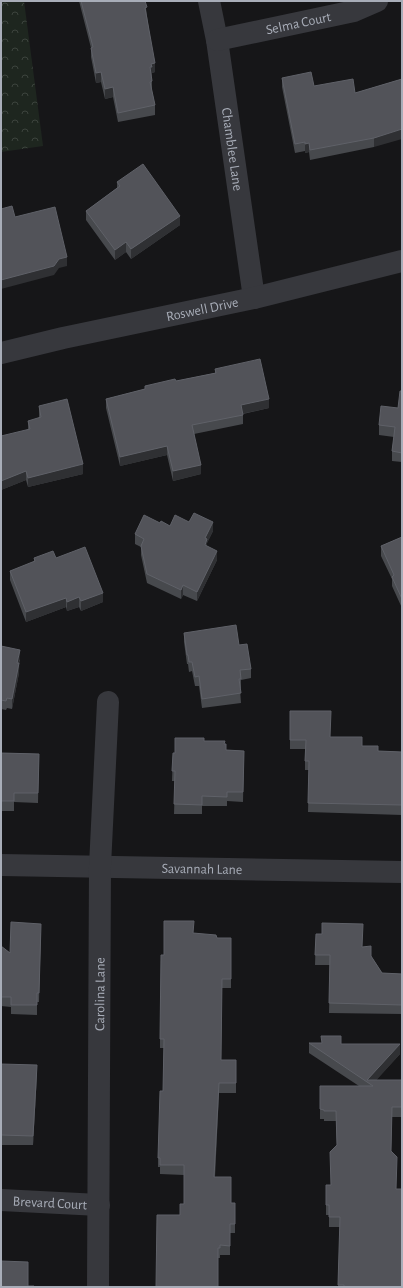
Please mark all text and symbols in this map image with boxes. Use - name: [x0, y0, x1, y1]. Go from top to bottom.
- street label: Selma Court: [265, 10, 333, 37]
- street label: Chamblee Lane: [219, 107, 245, 192]
- street label: Roswell Drive: [165, 295, 240, 324]
- street label: Savannah Lane: [161, 862, 243, 877]
- street label: Carolina Lane: [93, 957, 108, 1031]
- street label: Brevard Court: [12, 1195, 88, 1212]

